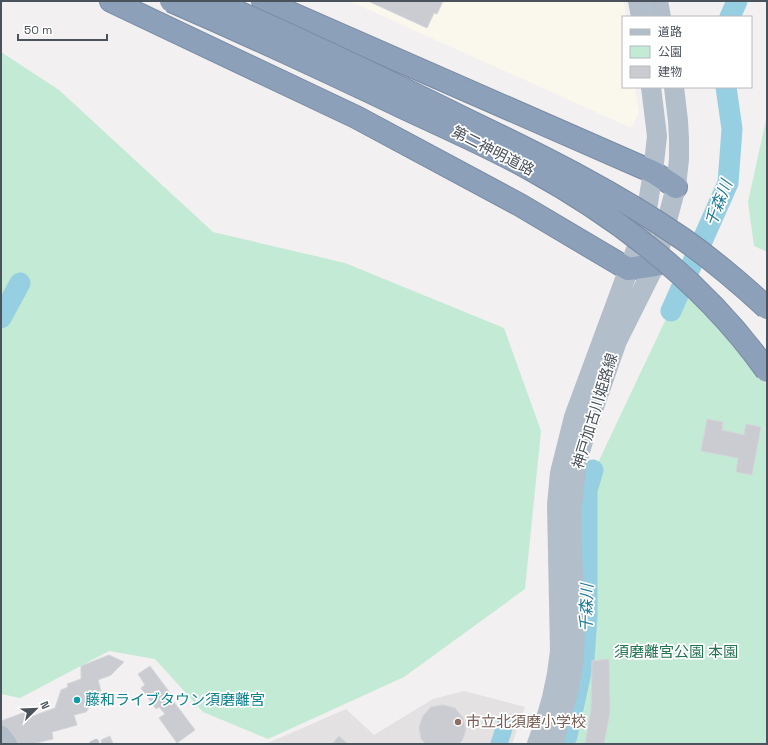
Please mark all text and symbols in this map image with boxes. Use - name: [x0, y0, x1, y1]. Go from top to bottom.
- scale bar: [18, 16, 107, 42]
- legend: [622, 16, 752, 88]
- text: 50 m: [24, 22, 52, 38]
- text: 道路: [658, 24, 682, 40]
- text: 公園: [658, 44, 682, 60]
- text: 建物: [658, 64, 682, 80]
- street label: 第二神明道路: [449, 122, 538, 179]
- water label: 千森川: [700, 175, 738, 229]
- street label: 神戸加古川姫路線: [568, 351, 621, 471]
- water label: 千森川: [576, 582, 597, 632]
- park label: 須磨離宮公園 本園: [614, 642, 738, 661]
- north arrow: [16, 689, 56, 729]
- place label: 藤和ライブタウン須磨離宮: [85, 690, 265, 709]
- marker: 藤和ライブタウン須磨離宮: [72, 695, 82, 705]
- text: N: [37, 699, 53, 711]
- place label: 市立北須磨小学校: [466, 712, 586, 731]
- marker: 市立北須磨小学校: [453, 717, 463, 727]

